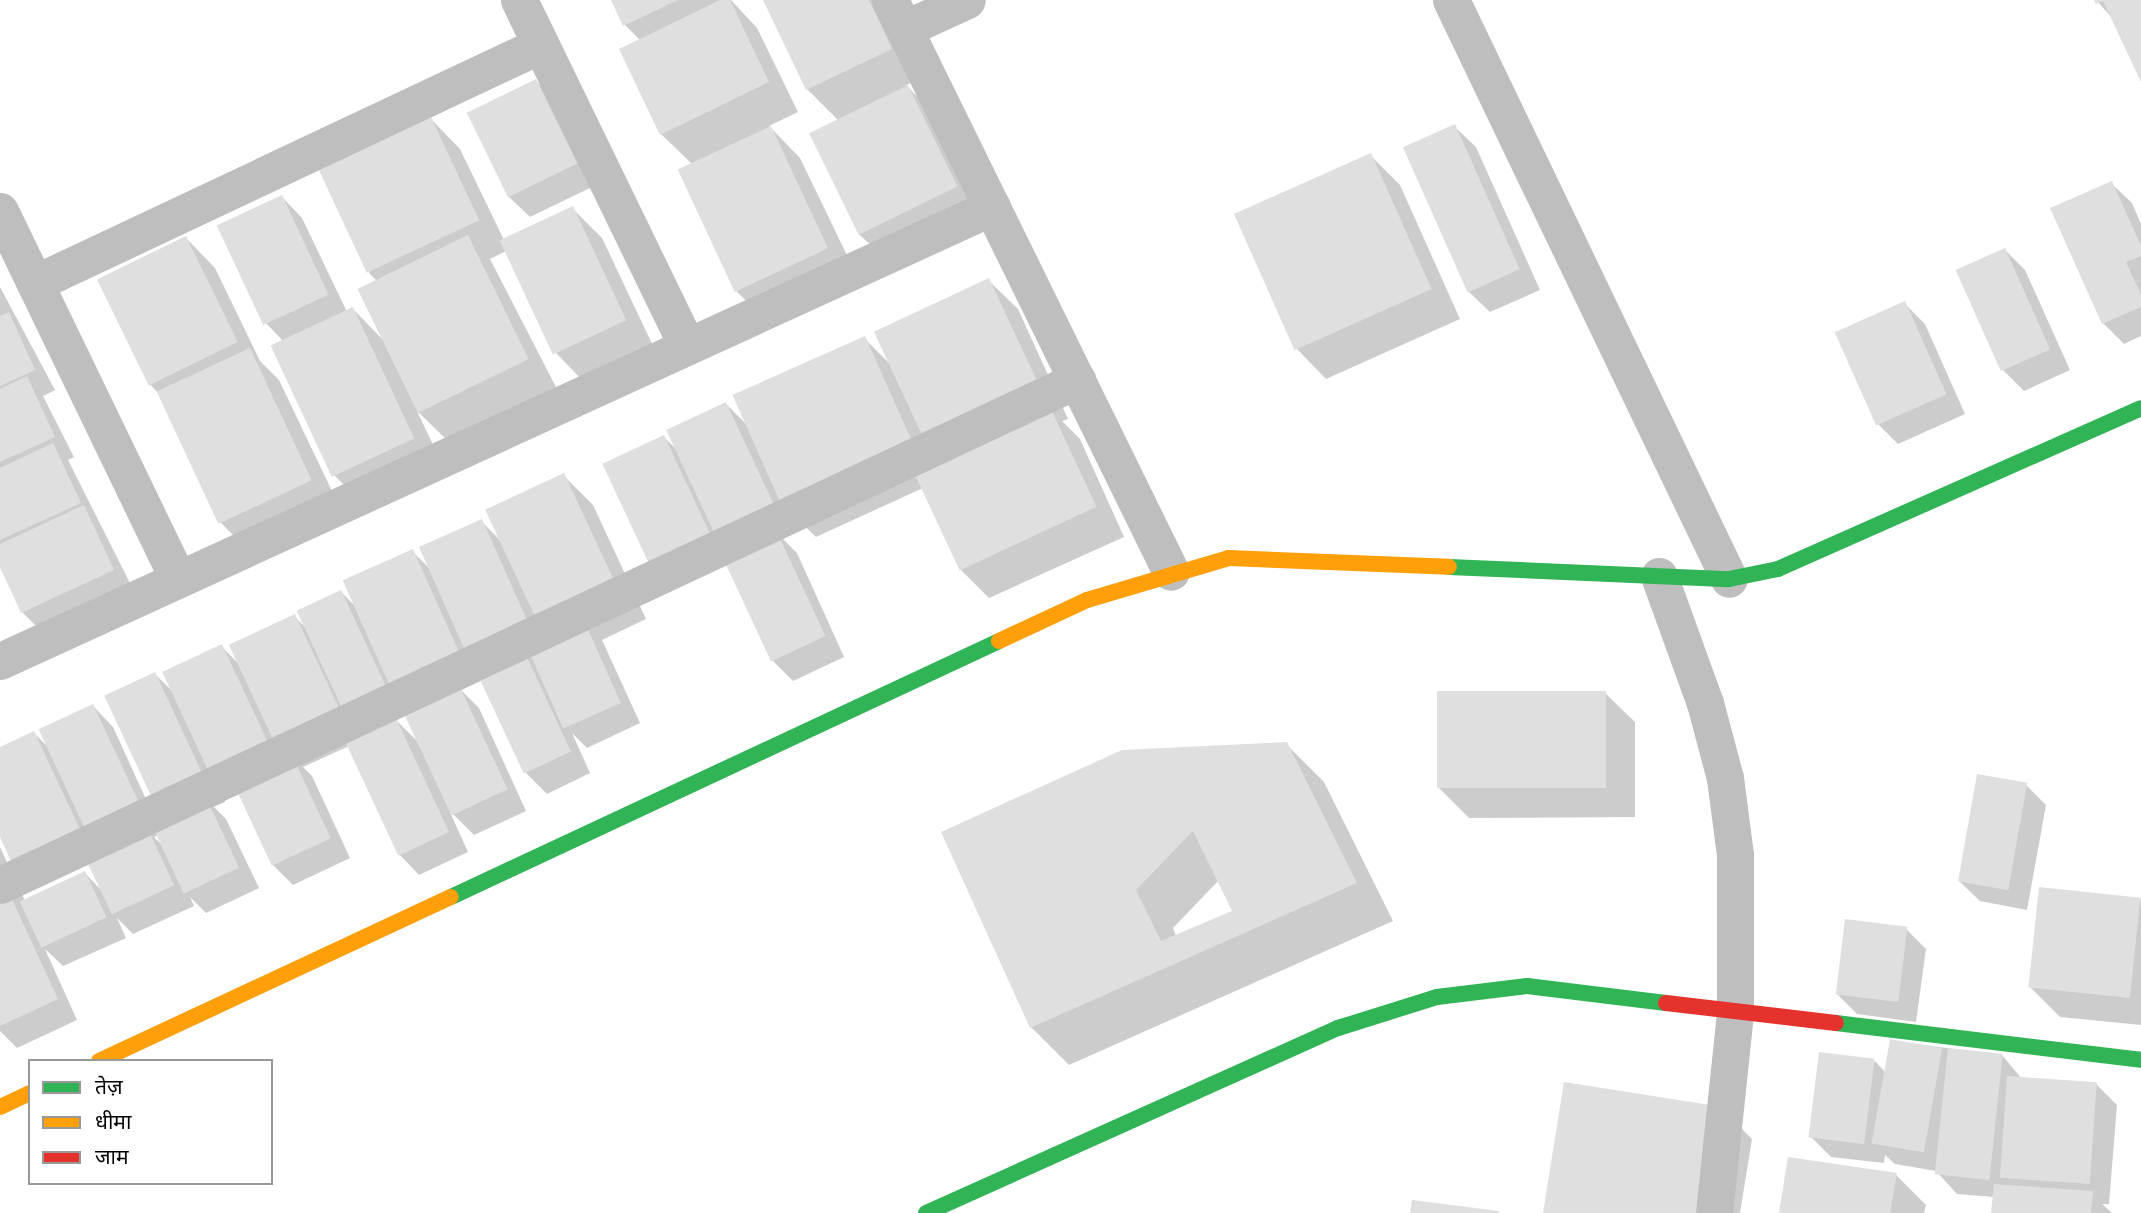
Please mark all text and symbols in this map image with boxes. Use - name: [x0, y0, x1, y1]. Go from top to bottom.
- legend: [28, 1059, 273, 1185]
- text: तेज़: [95, 1072, 123, 1100]
- text: धीमा: [95, 1107, 131, 1135]
- text: जाम: [95, 1142, 129, 1170]

